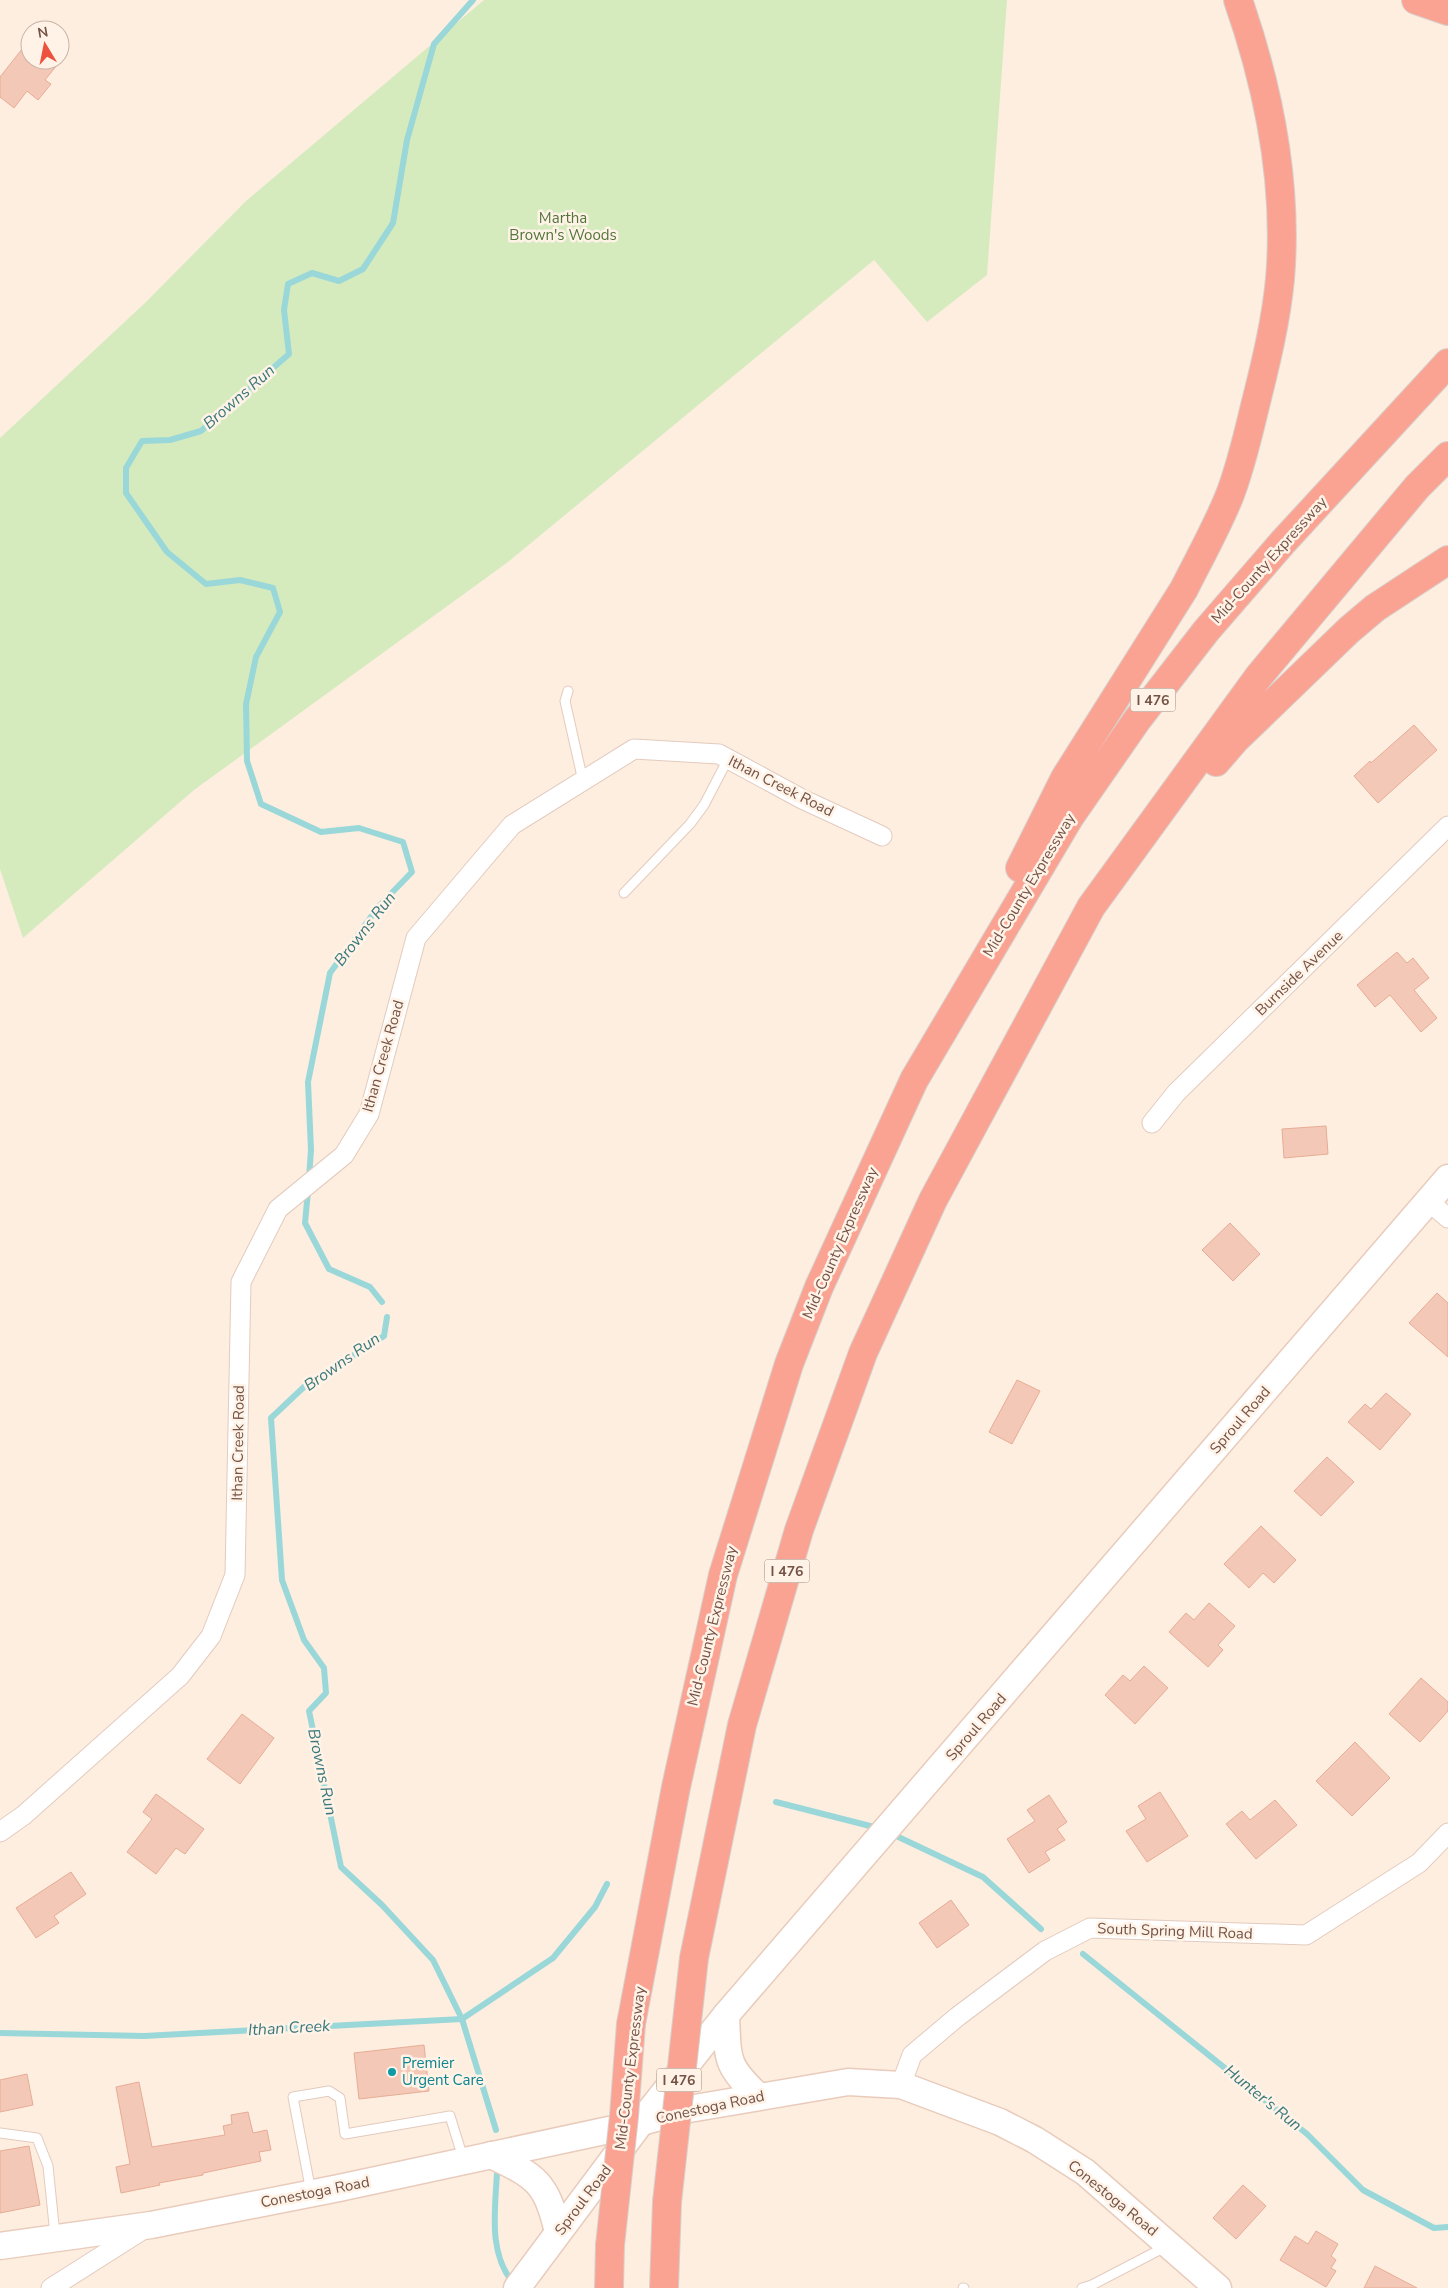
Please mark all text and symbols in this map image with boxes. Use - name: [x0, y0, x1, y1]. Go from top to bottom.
- north arrow: [20, 20, 70, 70]
- text: N: [36, 22, 50, 43]
- park label: Martha Brown's Woods: [509, 208, 617, 245]
- water label: Browns Run: [198, 360, 280, 434]
- street label: Mid-County Expressway: [1207, 492, 1332, 628]
- road number: I 476: [1130, 688, 1176, 712]
- street label: Ithan Creek Road: [725, 751, 837, 821]
- street label: Mid-County Expressway: [978, 809, 1080, 960]
- water label: Browns Run: [329, 887, 401, 971]
- street label: Burnside Avenue: [1251, 926, 1347, 1020]
- street label: Ithan Creek Road: [357, 998, 409, 1114]
- street label: Mid-County Expressway: [797, 1164, 883, 1322]
- water label: Browns Run: [300, 1328, 384, 1396]
- street label: Sproul Road: [1205, 1382, 1275, 1458]
- street label: Ithan Creek Road: [227, 1385, 249, 1501]
- street label: Mid-County Expressway: [682, 1544, 742, 1708]
- road number: I 476: [764, 1560, 810, 1582]
- street label: Sproul Road: [941, 1689, 1011, 1765]
- water label: Browns Run: [302, 1727, 342, 1817]
- street label: South Spring Mill Road: [1097, 1918, 1253, 1944]
- street label: Mid-County Expressway: [610, 1985, 650, 2151]
- water label: Ithan Creek: [248, 2015, 331, 2041]
- place label: Premier Urgent Care: [402, 2053, 484, 2090]
- water label: Hunter's Run: [1220, 2060, 1306, 2136]
- marker: Premier Urgent Care: [386, 2066, 398, 2078]
- road number: I 476: [656, 2068, 702, 2092]
- street label: Conestoga Road: [654, 2086, 766, 2128]
- street label: Conestoga Road: [1064, 2155, 1162, 2241]
- street label: Sproul Road: [550, 2161, 616, 2239]
- street label: Conestoga Road: [259, 2172, 371, 2212]

